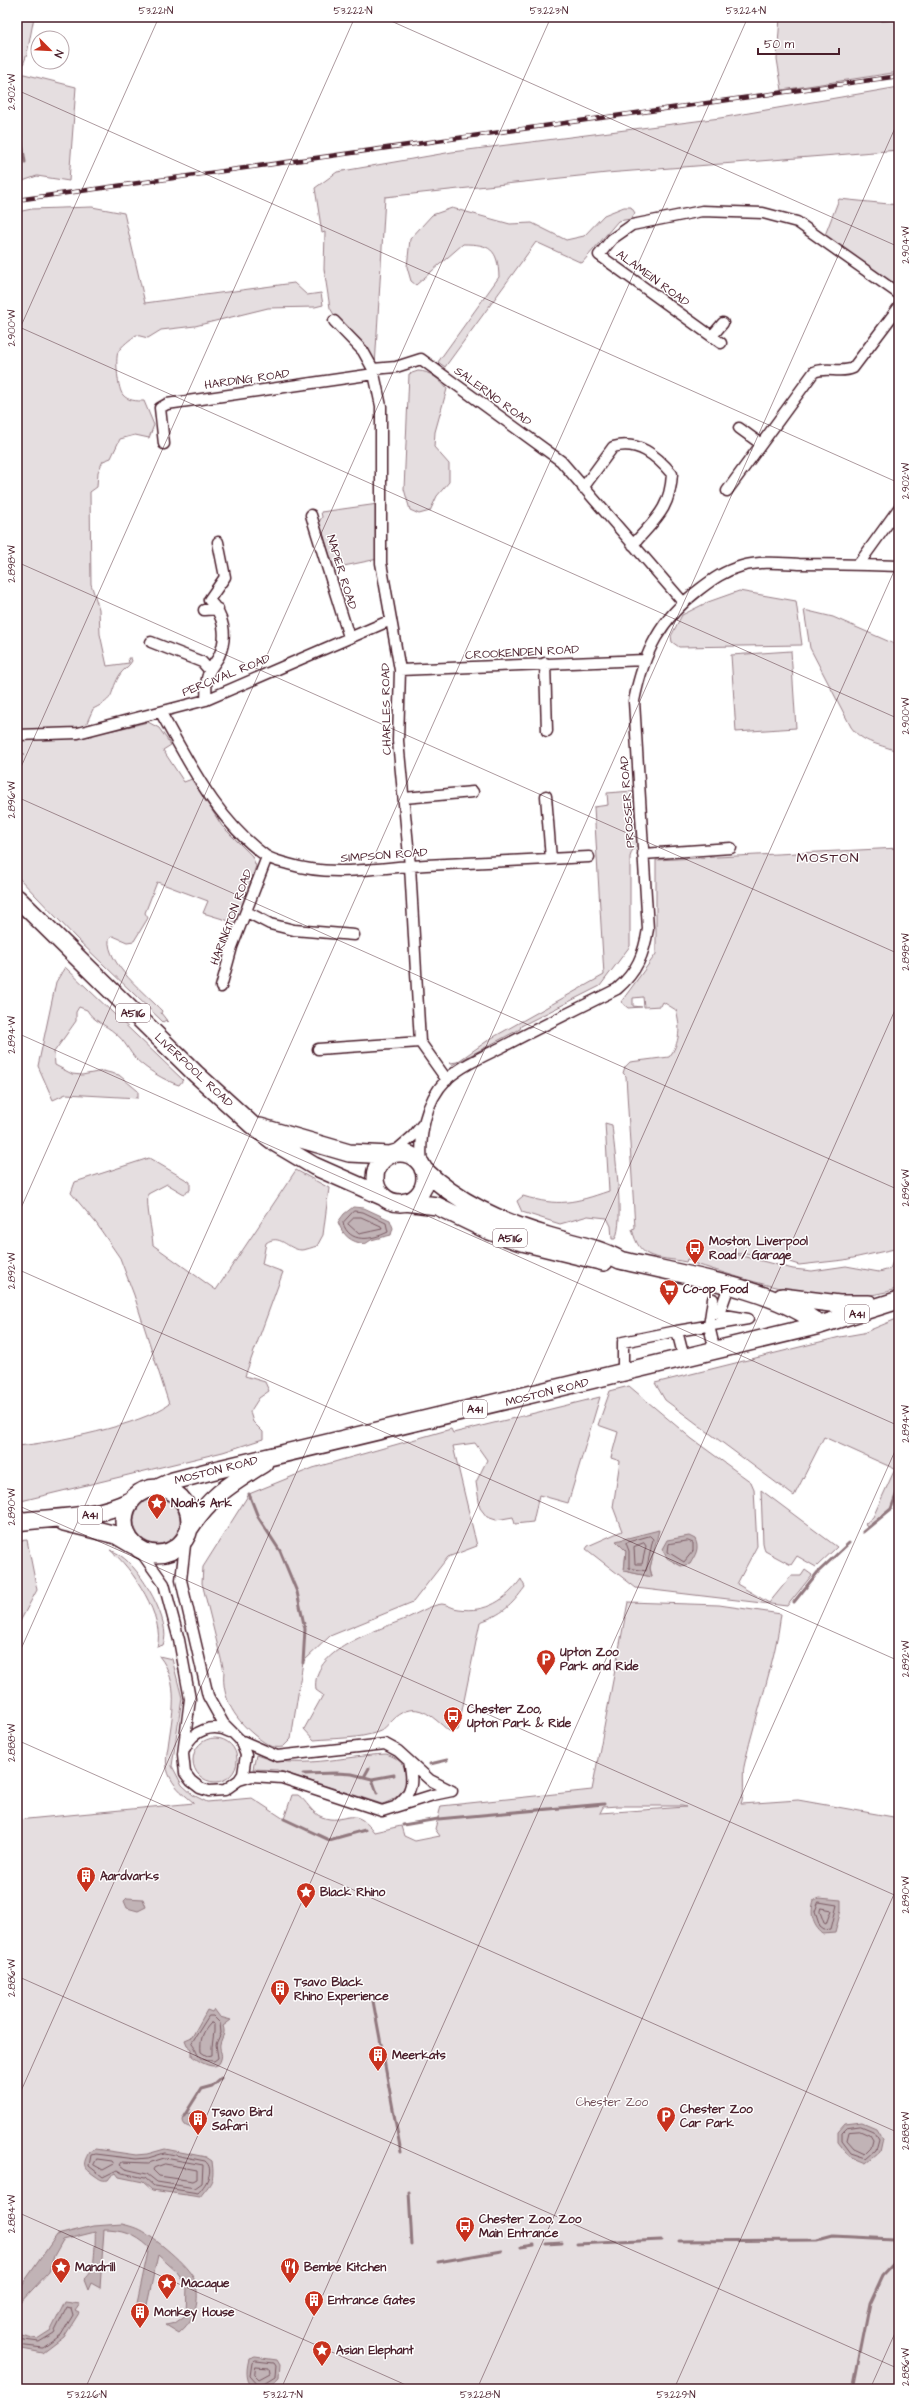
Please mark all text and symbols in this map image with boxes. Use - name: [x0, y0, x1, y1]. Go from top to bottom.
- text: 53.221°N: [139, 4, 173, 18]
- text: 53.222°N: [333, 4, 373, 18]
- text: 53.223°N: [530, 4, 568, 18]
- text: 53.224°N: [726, 4, 766, 18]
- north arrow: [30, 30, 70, 70]
- scale bar: [758, 30, 839, 56]
- text: 50 m: [764, 36, 795, 53]
- text: N: [50, 48, 67, 60]
- text: 2.902°W: [5, 73, 19, 110]
- text: 2.904°W: [899, 226, 913, 264]
- street label: ALAMEIN ROAD: [613, 246, 693, 311]
- text: 2.900°W: [5, 309, 19, 347]
- street label: SALERNO ROAD: [451, 363, 535, 430]
- street label: HARDING ROAD: [203, 365, 291, 394]
- text: 2.902°W: [899, 462, 913, 499]
- street label: NAPIER ROAD: [322, 533, 361, 612]
- text: 2.898°W: [5, 545, 19, 583]
- street label: CROOKENDEN ROAD: [465, 641, 580, 664]
- street label: PERCIVAL ROAD: [179, 650, 273, 701]
- street label: CHARLES ROAD: [377, 663, 396, 755]
- text: 2.900°W: [899, 697, 913, 735]
- street label: PROSSER ROAD: [616, 755, 639, 849]
- text: 2.896°W: [5, 781, 19, 819]
- street label: SIMPSON ROAD: [340, 844, 428, 867]
- district label: MOSTON: [797, 848, 859, 868]
- street label: HARINGTON ROAD: [206, 867, 257, 968]
- text: 2.898°W: [899, 933, 913, 971]
- road number: A5116: [116, 1004, 150, 1022]
- text: 2.894°W: [5, 1016, 19, 1054]
- street label: LIVERPOOL ROAD: [150, 1029, 237, 1112]
- text: 2.896°W: [899, 1169, 913, 1207]
- road number: A5116: [493, 1229, 527, 1247]
- place label: Moston, Liverpool Road / Garage: [709, 1233, 808, 1266]
- bus stop icon: Moston, Liverpool Road / Garage: [684, 1237, 706, 1265]
- text: 2.892°W: [5, 1252, 19, 1289]
- supermarket icon: Co-op Food: [658, 1278, 680, 1306]
- place label: Co-op Food: [683, 1281, 749, 1299]
- road number: A41: [845, 1305, 869, 1323]
- street label: MOSTON ROAD: [504, 1374, 591, 1411]
- road number: A41: [463, 1400, 487, 1418]
- text: 2.894°W: [899, 1405, 913, 1443]
- street label: MOSTON ROAD: [173, 1452, 260, 1489]
- text: 2.890°W: [5, 1488, 19, 1526]
- place icon: Noah's Ark: [146, 1492, 168, 1520]
- place label: Noah's Ark: [171, 1495, 232, 1512]
- road number: A41: [78, 1506, 102, 1524]
- text: 2.892°W: [899, 1640, 913, 1677]
- place label: Upton Zoo Park and Ride: [559, 1644, 639, 1675]
- parking icon: Upton Zoo Park and Ride: [535, 1648, 557, 1676]
- place label: Chester Zoo, Upton Park & Ride: [466, 1701, 572, 1733]
- bus stop icon: Chester Zoo, Upton Park & Ride: [442, 1705, 464, 1733]
- text: 2.888°W: [5, 1723, 19, 1762]
- building icon: Aardvarks: [75, 1865, 97, 1893]
- place label: Aardvarks: [100, 1868, 159, 1885]
- text: 2.890°W: [899, 1876, 913, 1914]
- place icon: Black Rhino: [295, 1881, 317, 1909]
- place label: Black Rhino: [320, 1884, 386, 1901]
- text: 2.886°W: [5, 1958, 19, 1997]
- place label: Tsavo Black Rhino Experience: [293, 1974, 389, 2006]
- building icon: Tsavo Black Rhino Experience: [269, 1978, 291, 2006]
- building icon: Meerkats: [367, 2044, 389, 2072]
- place label: Meerkats: [392, 2047, 446, 2064]
- park label: Chester Zoo: [576, 2094, 649, 2111]
- place label: Chester Zoo Car Park: [680, 2101, 753, 2132]
- place label: Tsavo Bird Safari: [211, 2104, 273, 2135]
- parking icon: Chester Zoo Car Park: [655, 2105, 677, 2133]
- building icon: Tsavo Bird Safari: [187, 2108, 209, 2136]
- text: 2.888°W: [899, 2111, 913, 2150]
- text: 2.884°W: [5, 2194, 19, 2233]
- place label: Chester Zoo, Zoo Main Entrance: [479, 2211, 582, 2242]
- bus stop icon: Chester Zoo, Zoo Main Entrance: [454, 2215, 476, 2243]
- place icon: Mandrill: [50, 2256, 72, 2284]
- restaurant icon: Bembe Kitchen: [279, 2256, 301, 2284]
- place label: Mandrill: [75, 2259, 116, 2276]
- place label: Bembe Kitchen: [304, 2259, 386, 2276]
- place icon: Macaque: [156, 2272, 178, 2300]
- place label: Macaque: [181, 2275, 230, 2293]
- building icon: Entrance Gates: [303, 2289, 325, 2317]
- place label: Entrance Gates: [328, 2292, 415, 2309]
- building icon: Monkey House: [129, 2301, 151, 2329]
- place label: Monkey House: [154, 2304, 235, 2322]
- place icon: Asian Elephant: [311, 2339, 333, 2367]
- place label: Asian Elephant: [336, 2342, 414, 2360]
- text: 2.886°W: [899, 2347, 913, 2386]
- text: 53.226°N: [67, 2388, 107, 2402]
- text: 53.227°N: [263, 2388, 303, 2402]
- text: 53.228°N: [460, 2388, 500, 2402]
- text: 53.229°N: [656, 2388, 696, 2402]

